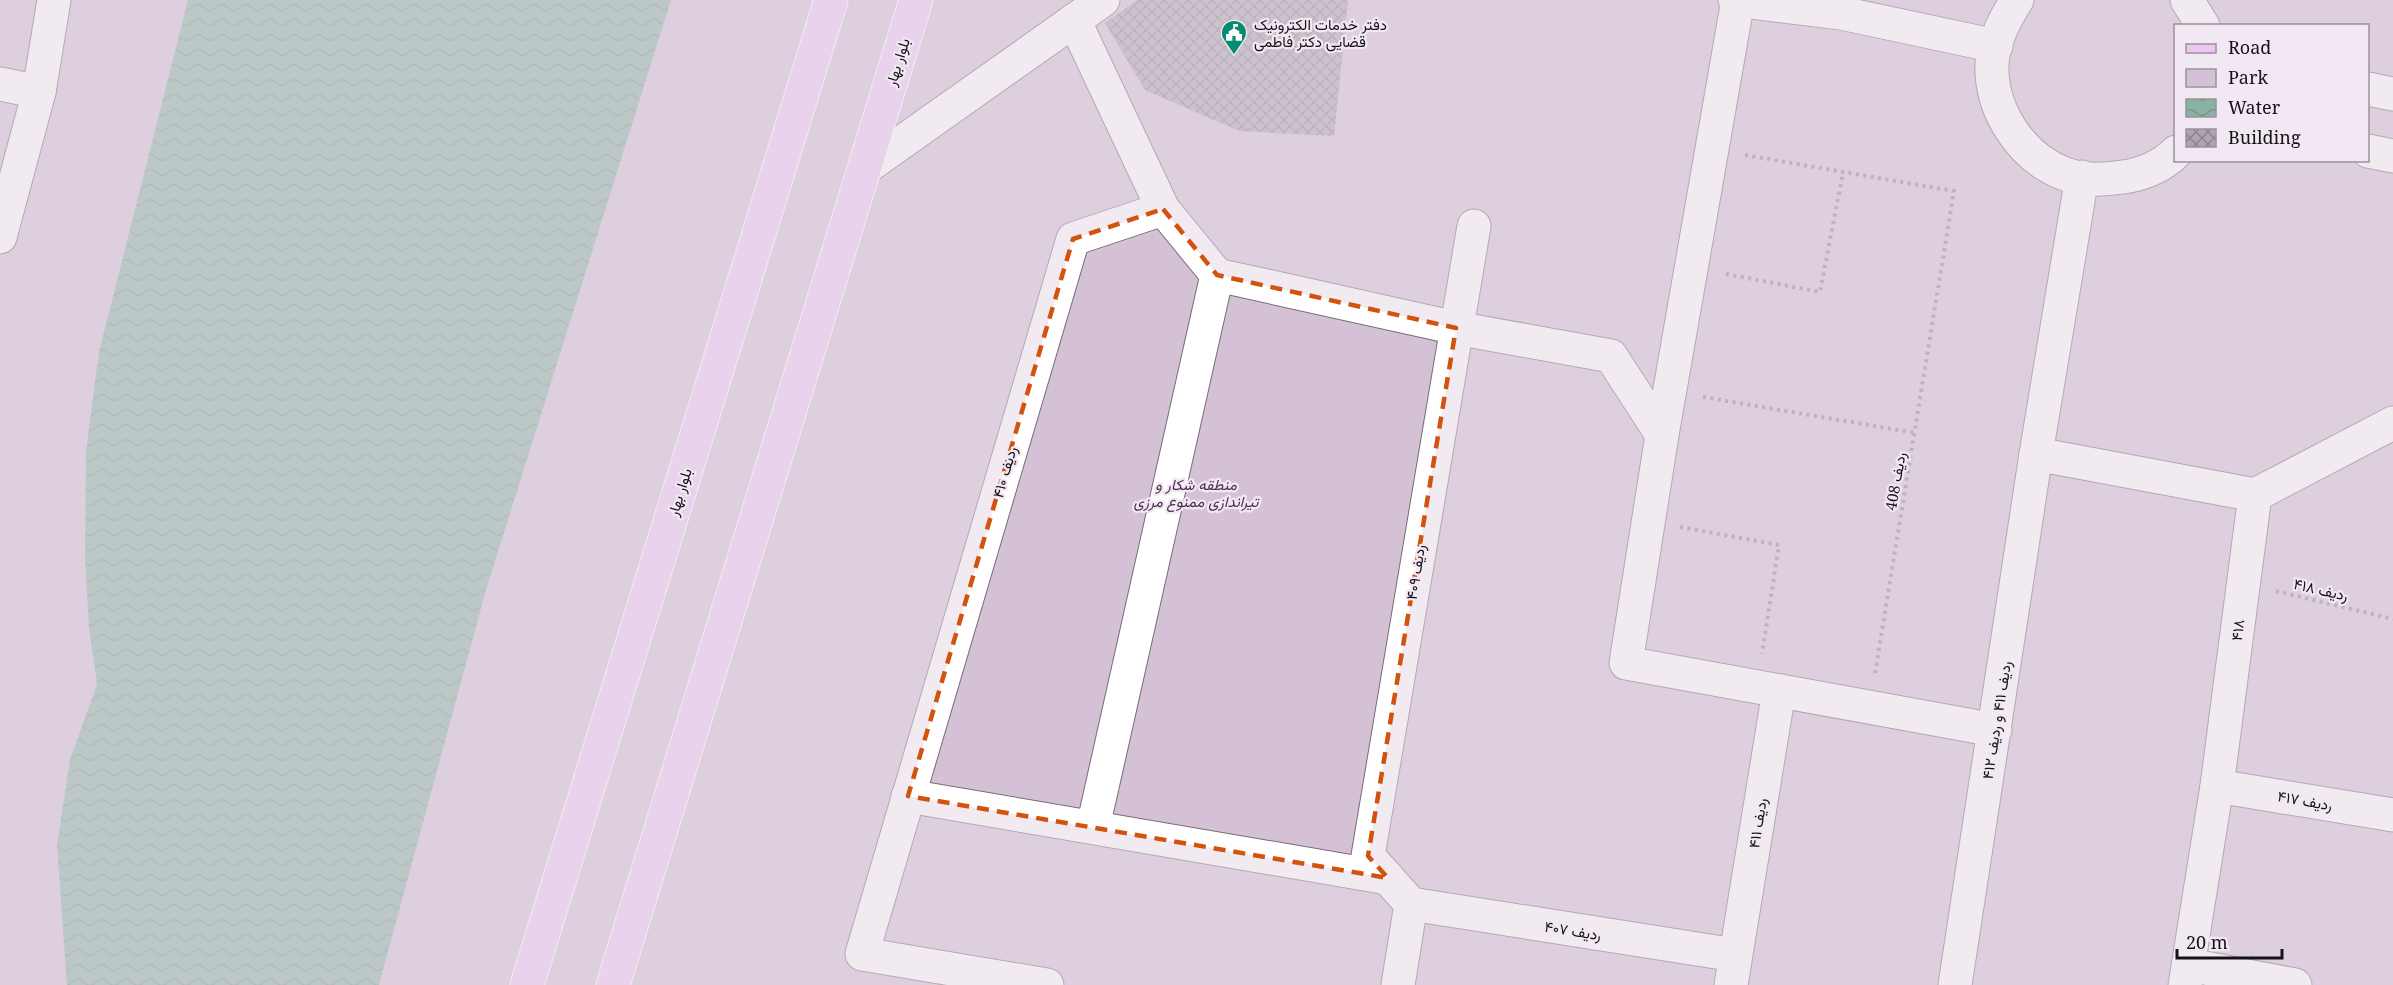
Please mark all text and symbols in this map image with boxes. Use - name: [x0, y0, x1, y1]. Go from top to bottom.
- place label: دفتر خدمات الکترونیک قضایی دکتر فاطمی: [1254, 14, 1387, 52]
- public building icon: دفتر خدمات الکترونیک قضایی دکتر فاطمی: [1219, 18, 1249, 56]
- legend: [2174, 24, 2369, 162]
- street label: بلوار بهار: [880, 35, 914, 89]
- text: Road: [2228, 35, 2271, 59]
- text: Park: [2228, 65, 2268, 89]
- text: Water: [2228, 95, 2281, 119]
- text: Building: [2228, 125, 2301, 149]
- street label: ردیف ۴۱۰: [987, 444, 1021, 500]
- street label: ردیف 408: [1880, 450, 1910, 512]
- street label: بلوار بهار: [662, 465, 696, 519]
- park label: منطقه شکار و تیراندازی ممنوع مرزی: [1134, 474, 1261, 513]
- street label: ردیف ۴۰۹: [1401, 543, 1429, 601]
- street label: ردیف ۴۱۸: [2292, 573, 2350, 605]
- street label: ۴۱۸: [2226, 618, 2248, 642]
- street label: ردیف ۴۱۱ و ردیف ۴۱۲: [1977, 659, 2015, 781]
- street label: ردیف ۴۱۷: [2276, 785, 2334, 815]
- street label: ردیف ۴۱۱: [1743, 796, 1771, 850]
- street label: ردیف ۴۰۷: [1543, 916, 1603, 944]
- scale bar: [2177, 922, 2282, 960]
- text: 20 m: [2186, 930, 2228, 954]

